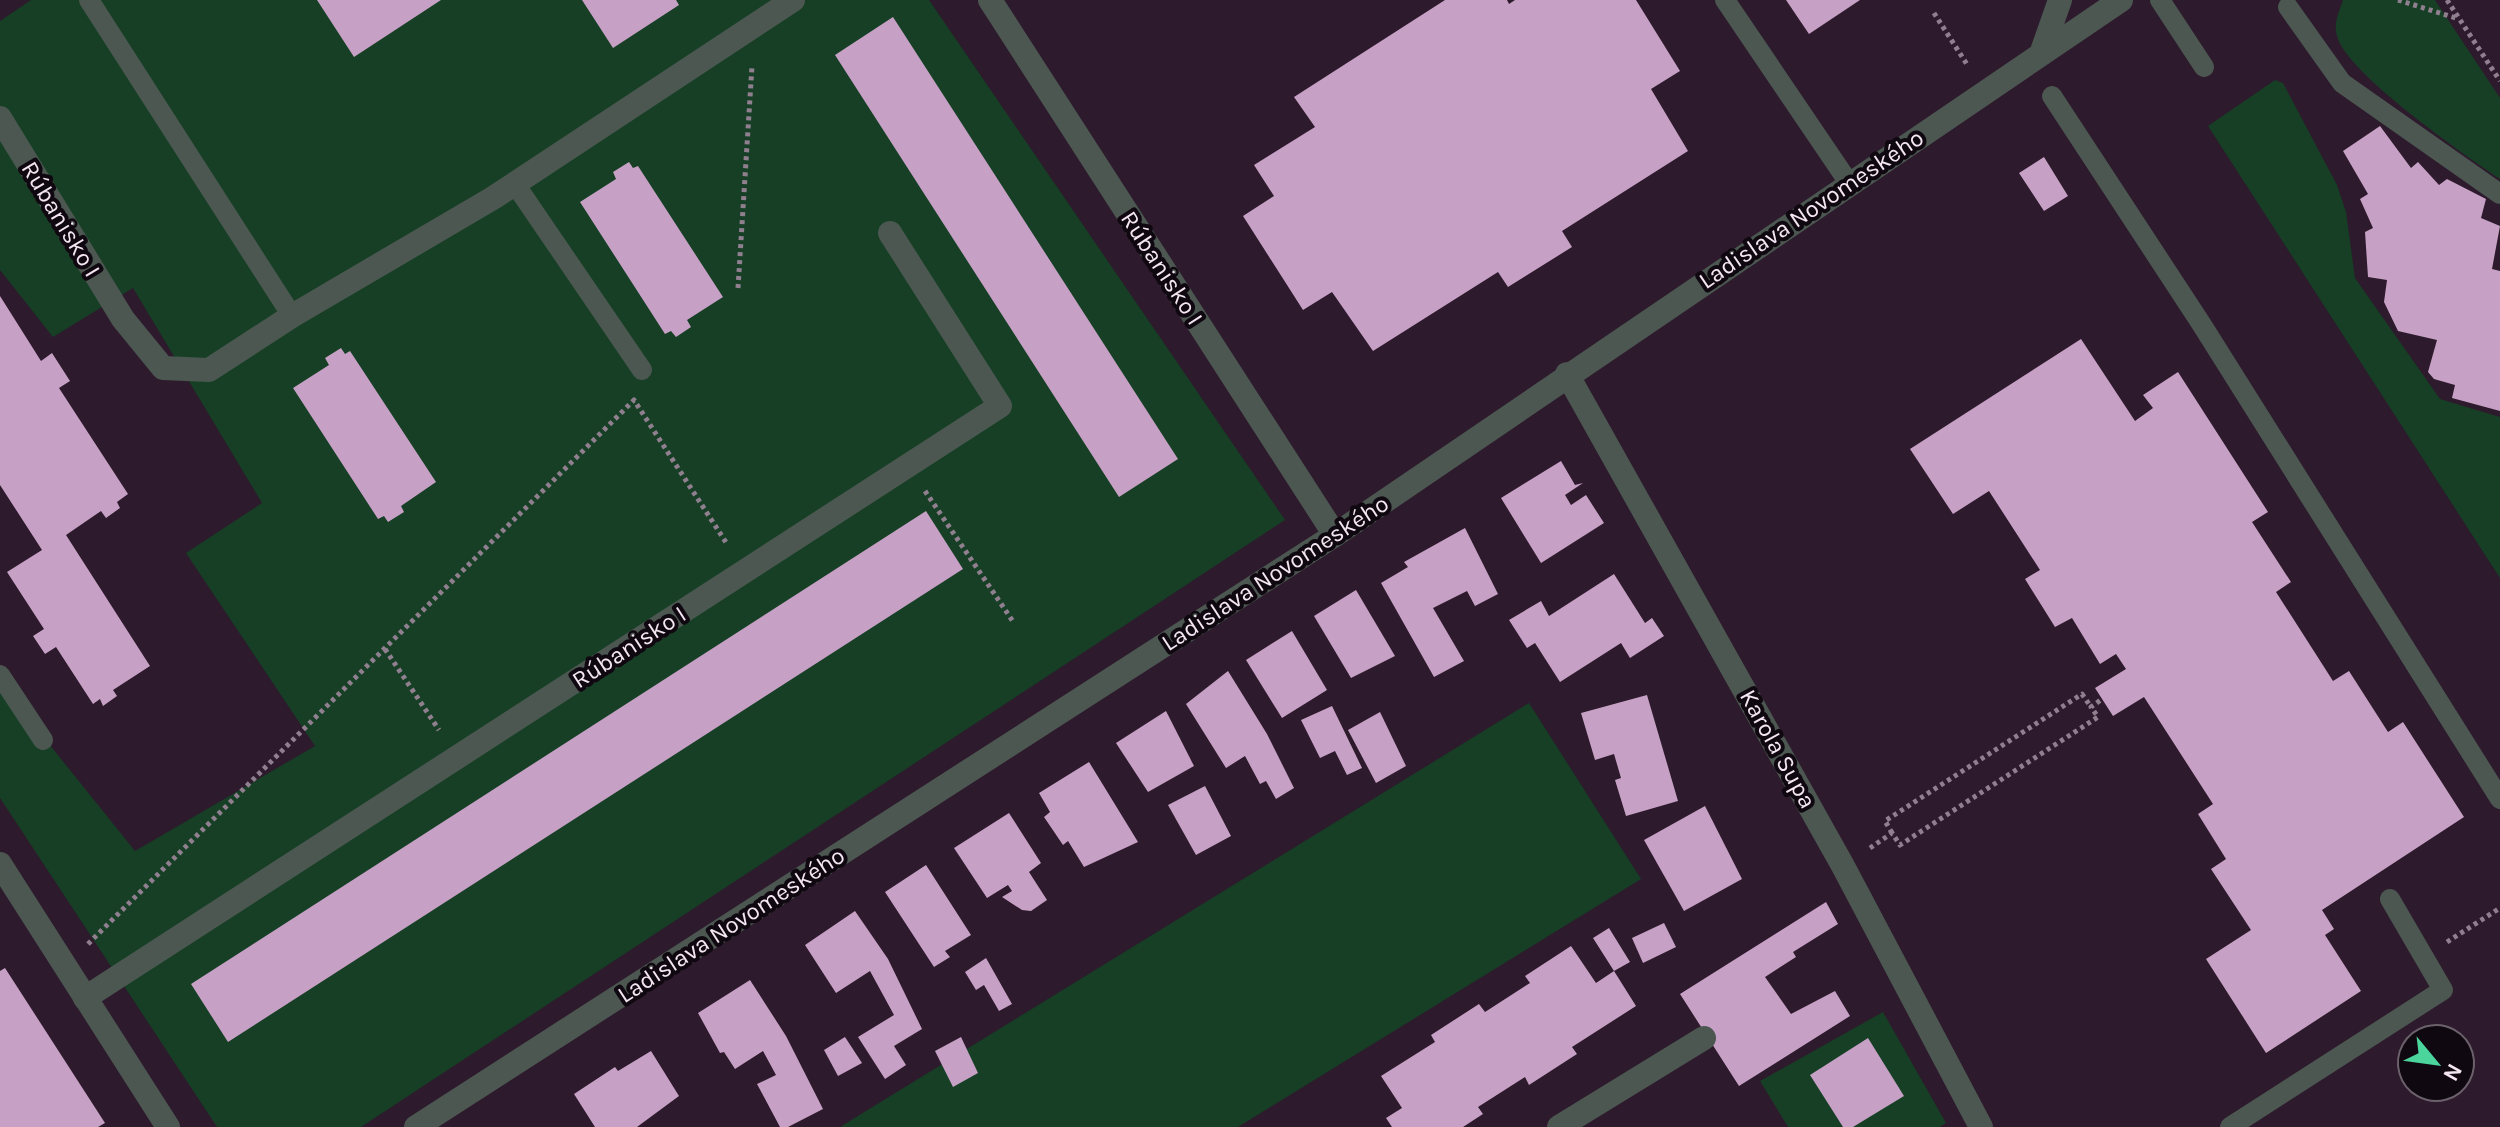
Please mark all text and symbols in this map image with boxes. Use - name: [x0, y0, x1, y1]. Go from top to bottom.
- street label: Ladislava Novomeského: [1693, 123, 1929, 295]
- street label: Rúbanisko I: [16, 156, 106, 282]
- street label: Rúbanisko I: [1115, 206, 1209, 330]
- street label: Ladislava Novomeského: [1156, 489, 1394, 657]
- street label: Rúbanisko I: [567, 600, 691, 694]
- street label: Karola Supa: [1734, 685, 1822, 813]
- street label: Ladislava Novomeského: [612, 841, 850, 1009]
- north arrow: [2396, 1023, 2476, 1103]
- text: N: [2437, 1059, 2468, 1085]

